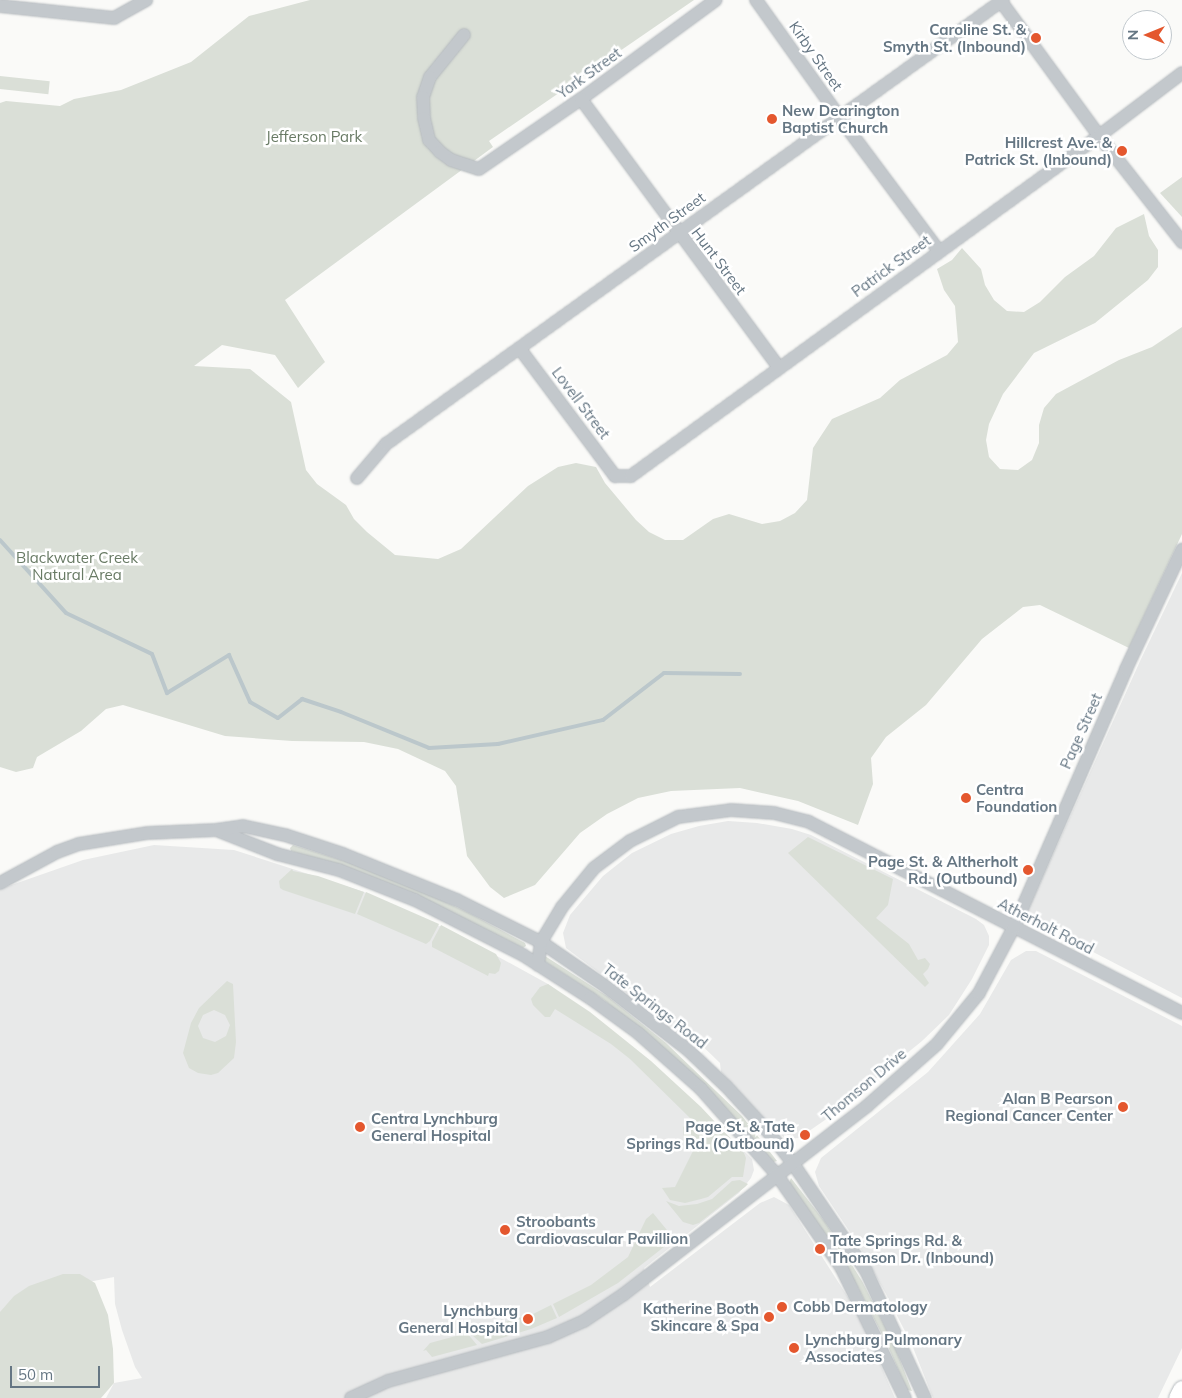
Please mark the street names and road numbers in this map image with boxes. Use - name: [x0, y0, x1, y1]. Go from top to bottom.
- street label: Kirby Street: [785, 18, 847, 94]
- street label: York Street: [553, 44, 625, 102]
- street label: Smyth Street: [625, 188, 709, 256]
- street label: Hunt Street: [688, 224, 750, 298]
- street label: Patrick Street: [848, 231, 934, 301]
- street label: Lovell Street: [548, 364, 614, 442]
- street label: Page Street: [1056, 690, 1106, 772]
- street label: Atherholt Road: [995, 894, 1097, 958]
- street label: Tate Springs Road: [599, 960, 711, 1052]
- street label: Thomson Drive: [818, 1045, 910, 1125]

